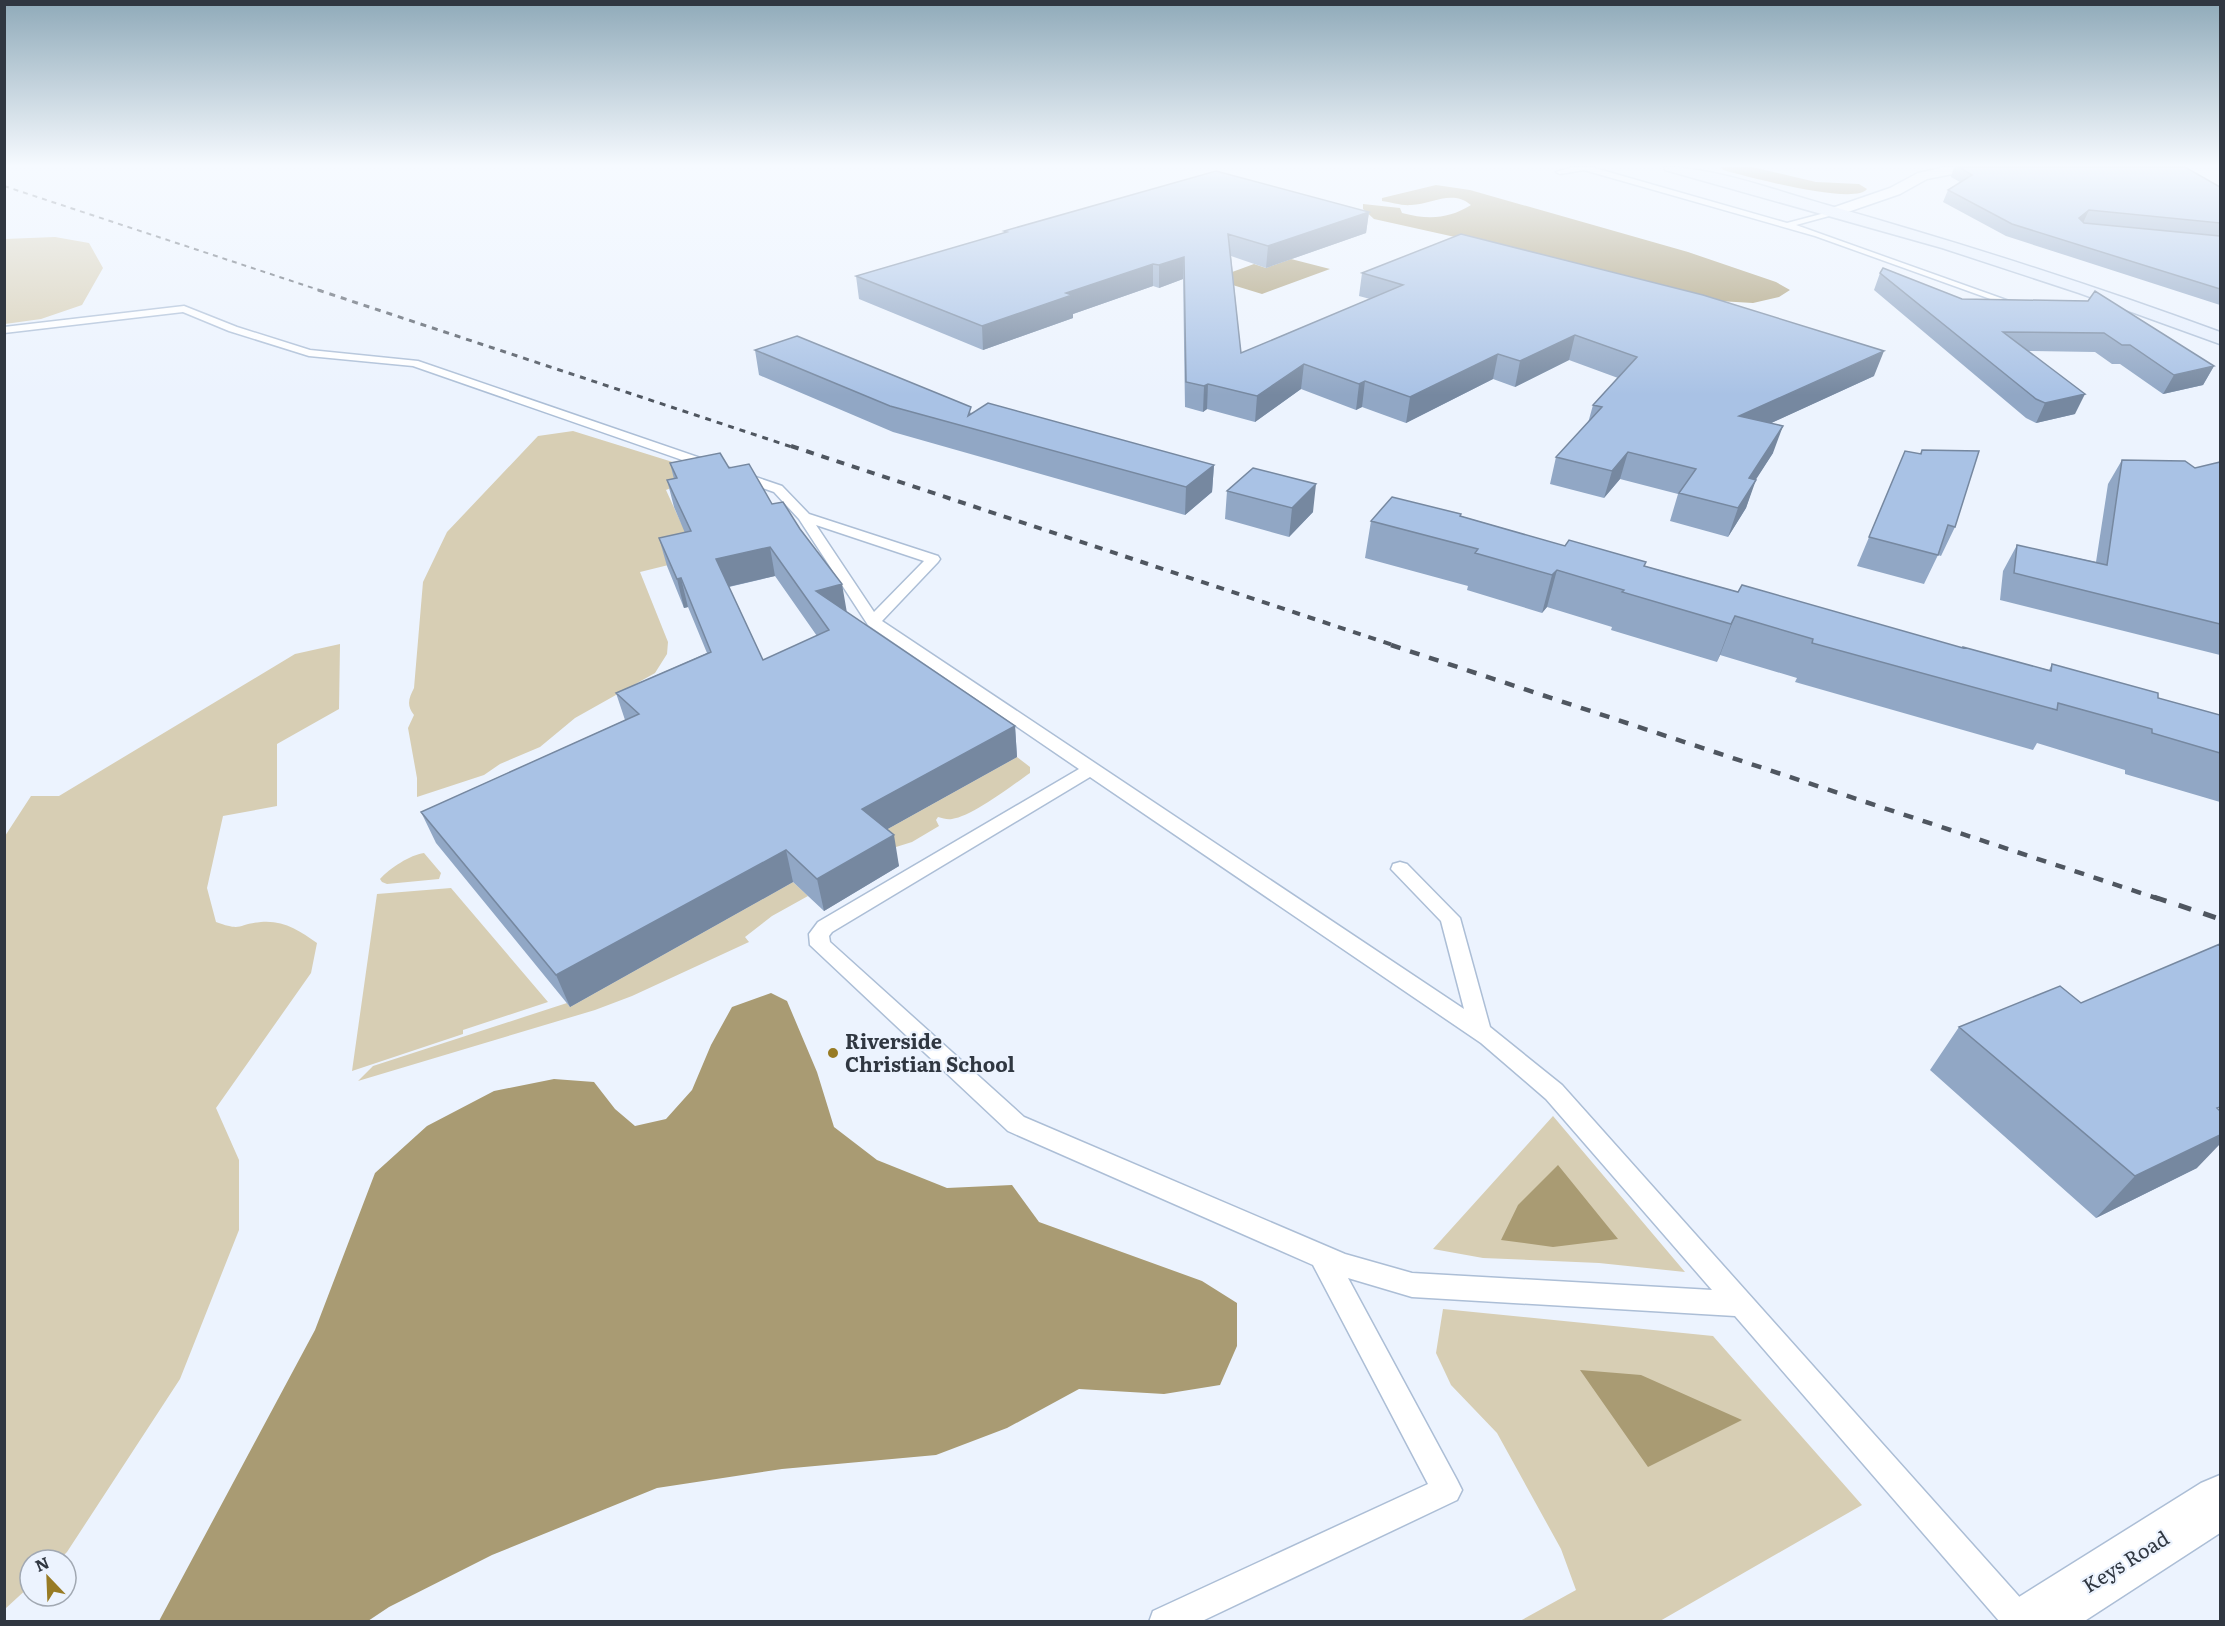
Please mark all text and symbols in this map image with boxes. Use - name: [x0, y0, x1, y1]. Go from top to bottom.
- place label: Riverside Christian School: [845, 1025, 1015, 1078]
- marker: Riverside Christian School: [826, 1046, 840, 1060]
- street label: Keys Road: [2076, 1522, 2174, 1599]
- north arrow: [18, 1548, 78, 1608]
- text: N: [31, 1550, 53, 1577]

